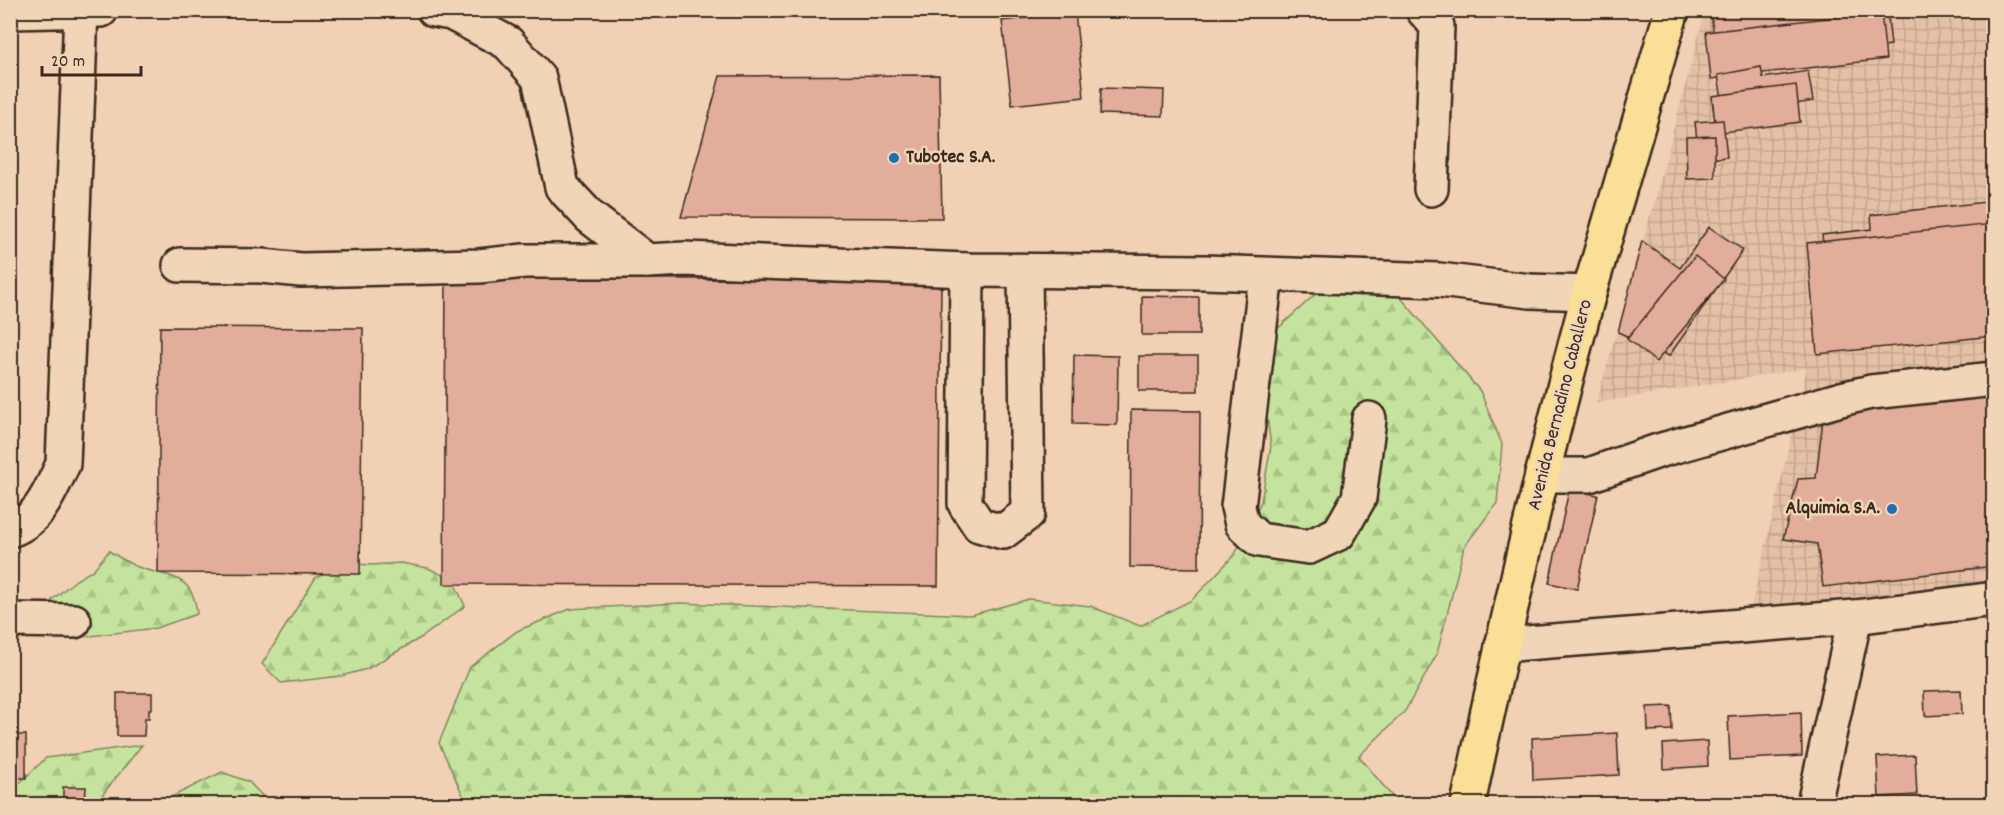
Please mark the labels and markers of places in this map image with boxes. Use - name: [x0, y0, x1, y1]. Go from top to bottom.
- place label: Tubotec S.A.: [906, 144, 995, 172]
- marker: Tubotec S.A.: [887, 151, 901, 165]
- place label: Alquimia S.A.: [1785, 495, 1880, 523]
- marker: Alquimia S.A.: [1885, 502, 1899, 516]

